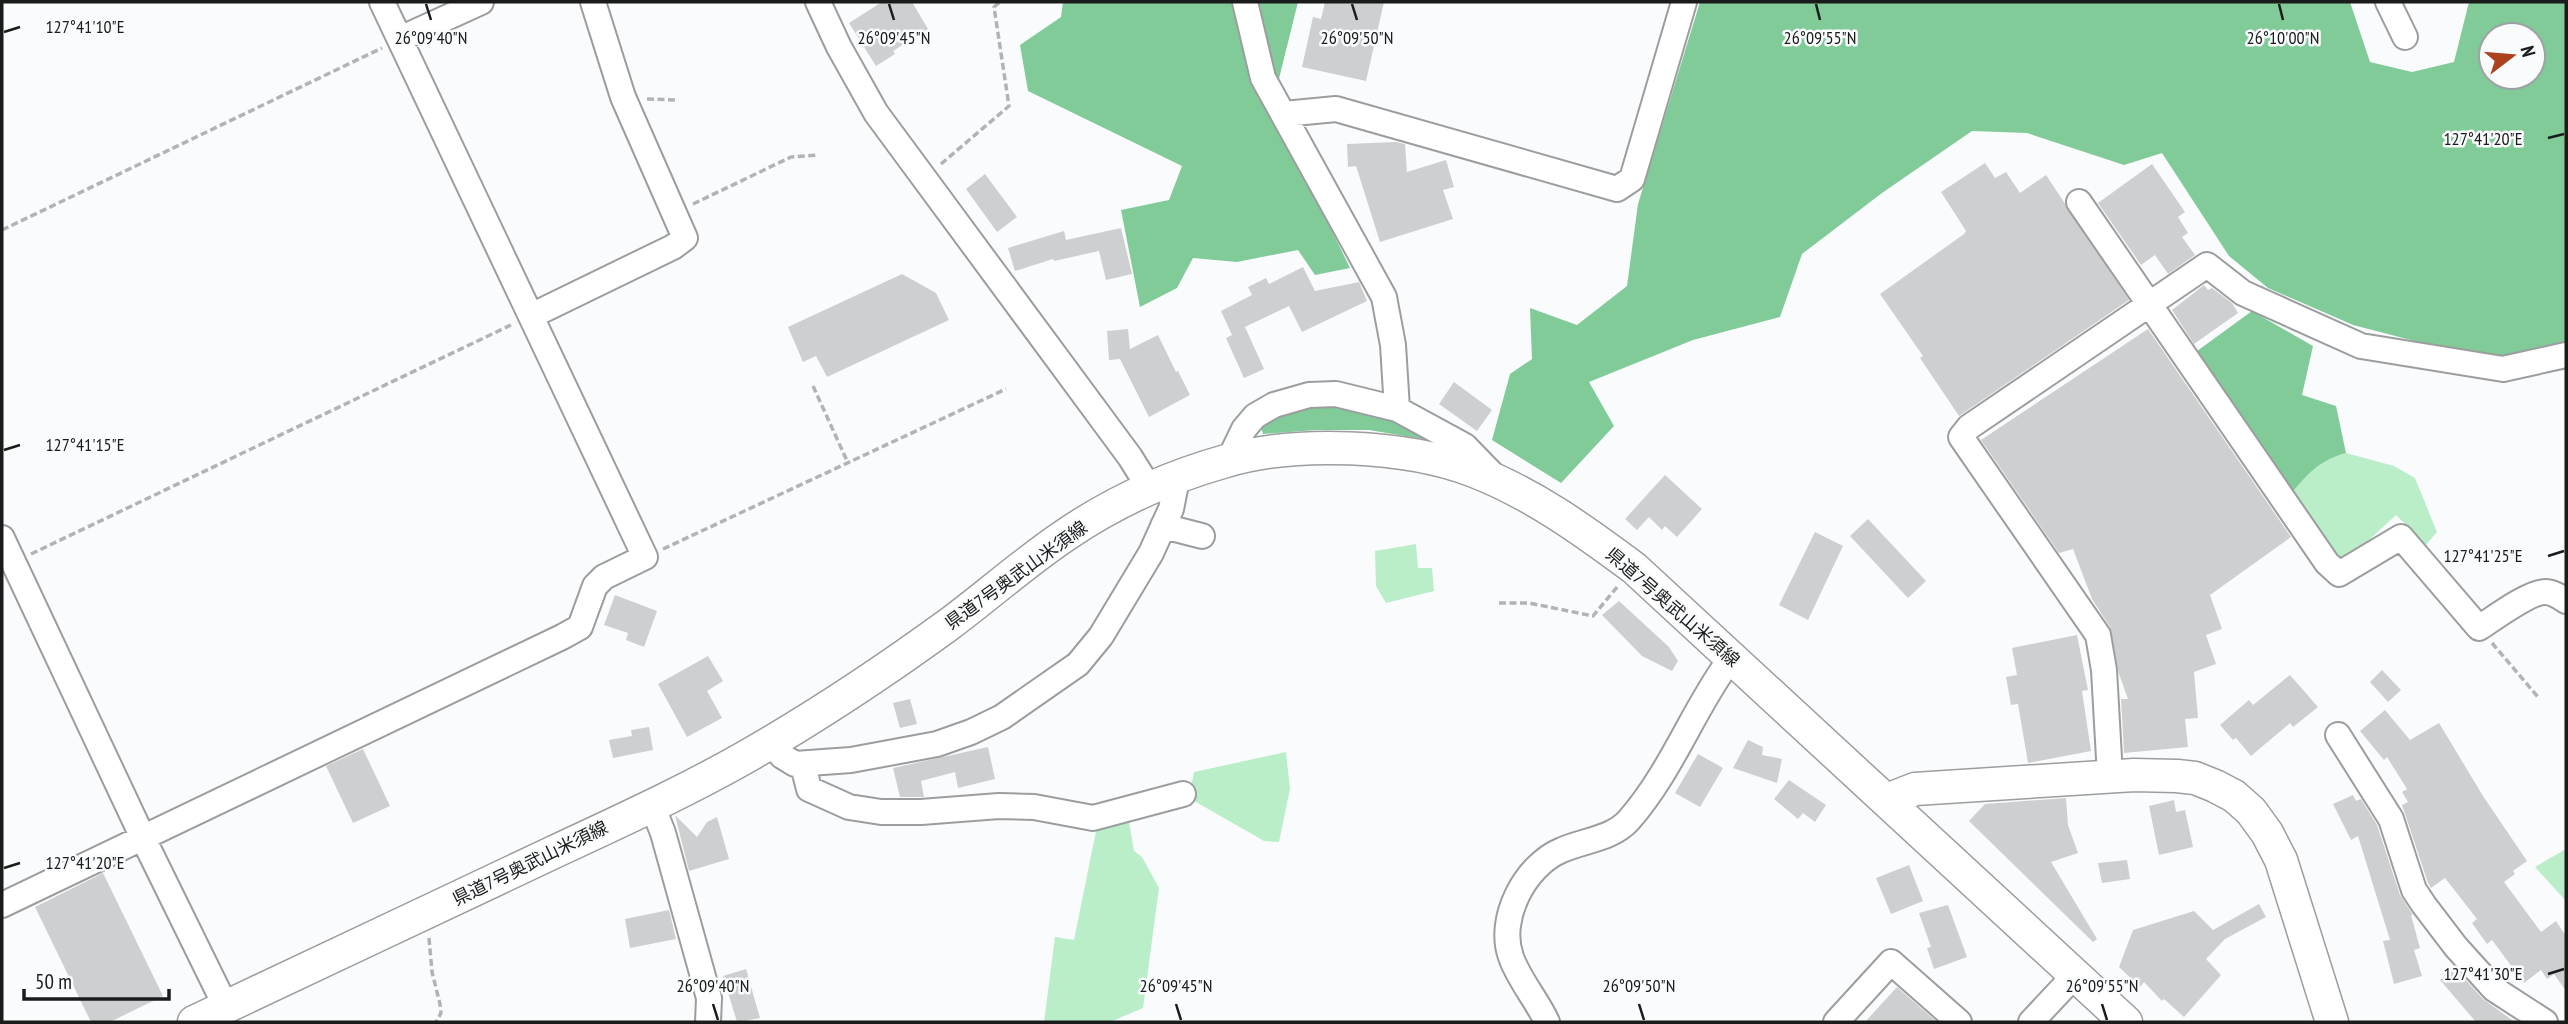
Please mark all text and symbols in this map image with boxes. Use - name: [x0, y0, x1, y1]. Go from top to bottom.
- text: 127°41'10"E: [46, 15, 124, 38]
- north arrow: [2477, 21, 2547, 91]
- text: 26°09'40"N: [395, 26, 467, 49]
- text: 26°09'45"N: [858, 26, 930, 49]
- text: 26°09'50"N: [1321, 26, 1393, 49]
- text: 26°09'55"N: [1784, 26, 1856, 49]
- text: 26°10'00"N: [2247, 26, 2319, 49]
- text: N: [2515, 43, 2541, 60]
- text: 127°41'20"E: [2444, 127, 2522, 150]
- text: 127°41'15"E: [46, 433, 124, 456]
- street label: 県道7号奥武山米須線: [940, 516, 1092, 634]
- street label: 県道7号奥武山米須線: [1601, 543, 1745, 671]
- text: 127°41'25"E: [2444, 544, 2522, 567]
- street label: 県道7号奥武山米須線: [449, 815, 611, 911]
- text: 127°41'20"E: [46, 851, 124, 874]
- scale bar: [24, 958, 170, 1002]
- text: 127°41'30"E: [2444, 962, 2522, 985]
- text: 50 m: [35, 968, 72, 995]
- text: 26°09'40"N: [677, 974, 749, 997]
- text: 26°09'45"N: [1140, 974, 1212, 997]
- text: 26°09'50"N: [1603, 974, 1675, 997]
- text: 26°09'55"N: [2066, 974, 2138, 997]

